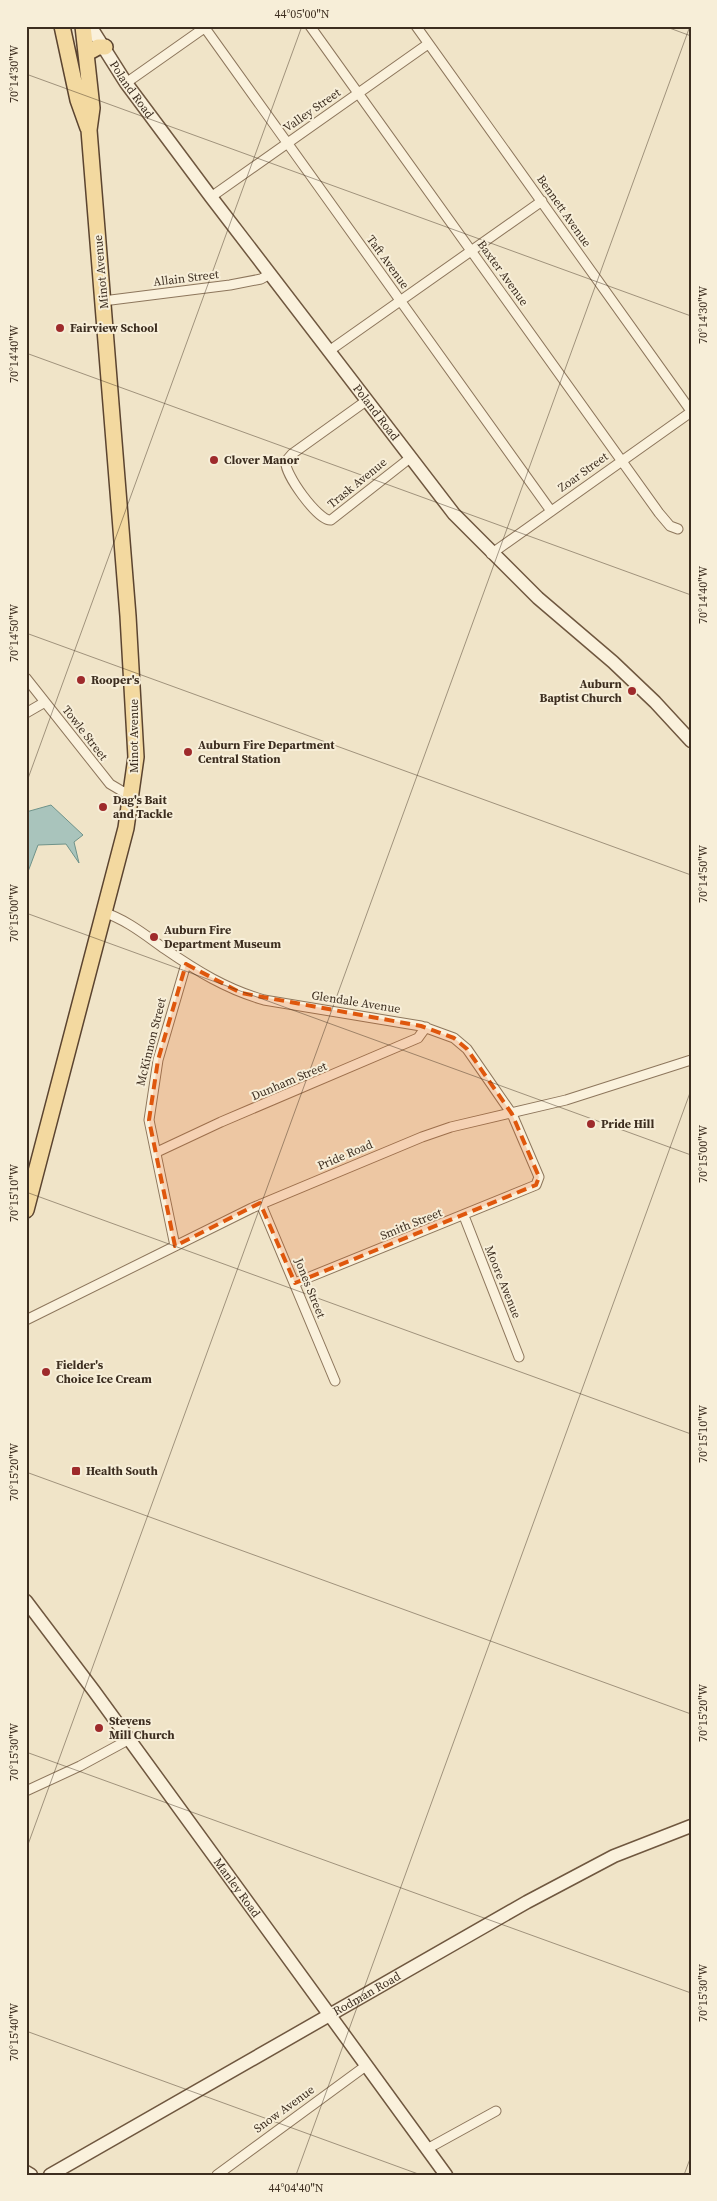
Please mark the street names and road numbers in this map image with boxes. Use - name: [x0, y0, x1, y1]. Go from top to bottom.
- street label: Poland Road: [106, 58, 158, 122]
- street label: Valley Street: [280, 84, 344, 136]
- street label: Bennett Avenue: [533, 172, 595, 250]
- street label: Taft Avenue: [363, 232, 413, 292]
- street label: Minot Avenue: [90, 234, 112, 310]
- street label: Baxter Avenue: [474, 237, 532, 309]
- street label: Allain Street: [152, 266, 220, 290]
- street label: Poland Road: [349, 381, 403, 444]
- street label: Zoar Street: [555, 448, 611, 496]
- street label: Trask Avenue: [324, 454, 390, 512]
- street label: Minot Avenue: [126, 699, 142, 773]
- street label: Towle Street: [59, 702, 112, 764]
- street label: Glendale Avenue: [310, 987, 402, 1017]
- street label: McKinnon Street: [132, 996, 170, 1088]
- street label: Dunham Street: [249, 1058, 329, 1104]
- street label: Pride Road: [315, 1136, 375, 1174]
- street label: Smith Street: [378, 1204, 444, 1244]
- street label: Moore Avenue: [481, 1243, 525, 1321]
- street label: Jones Street: [290, 1255, 329, 1320]
- street label: Manley Road: [210, 1855, 264, 1921]
- street label: Rodman Road: [330, 1968, 404, 2019]
- street label: Snow Avenue: [250, 2082, 318, 2136]

